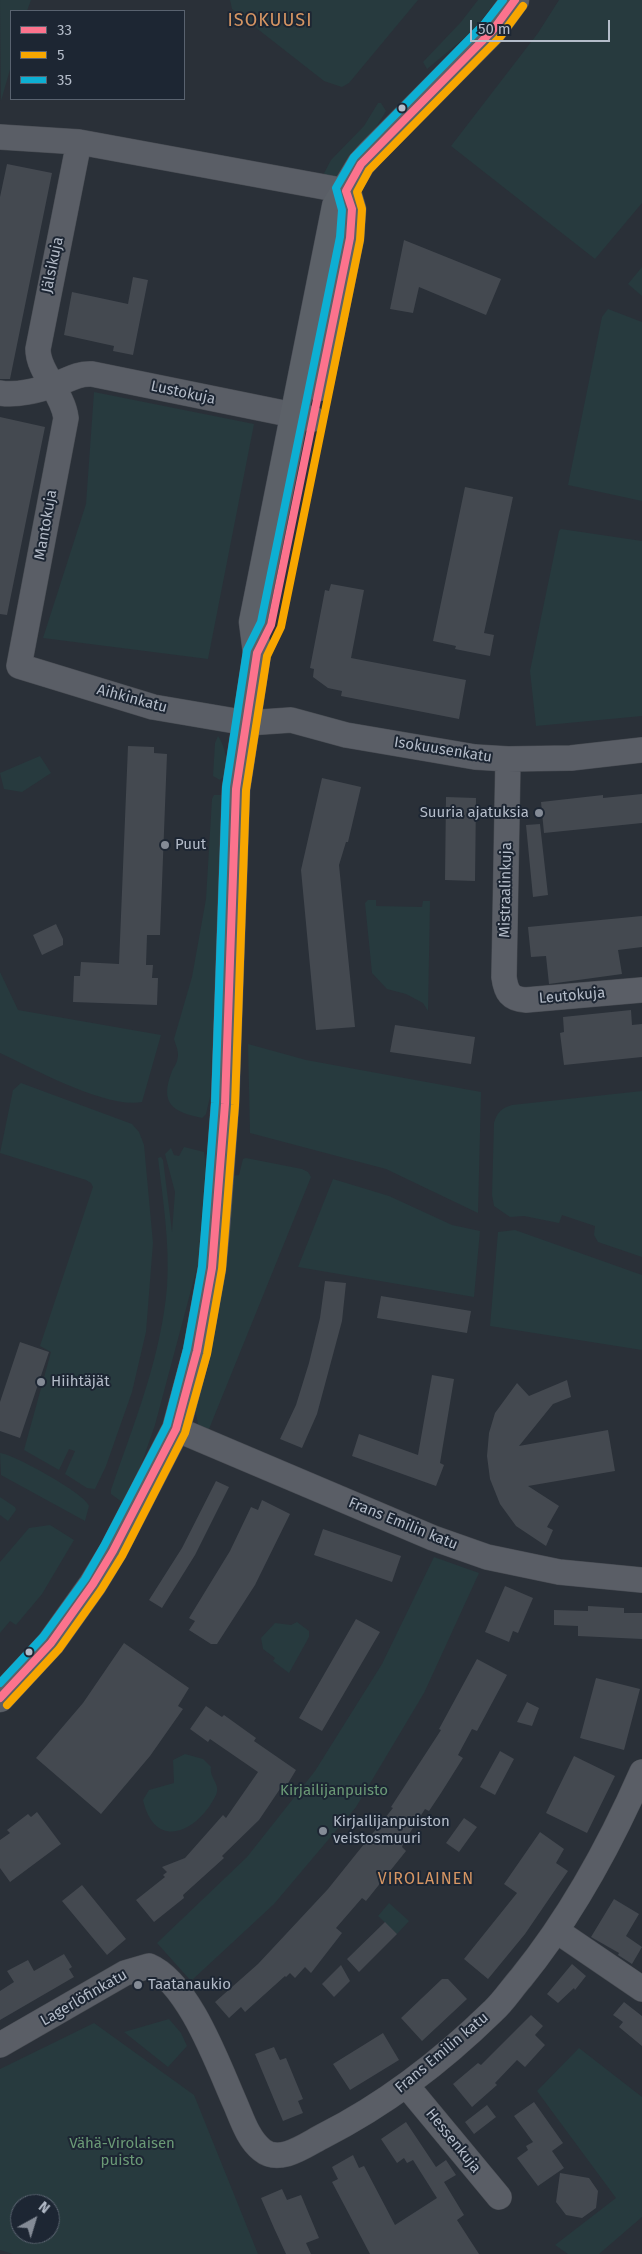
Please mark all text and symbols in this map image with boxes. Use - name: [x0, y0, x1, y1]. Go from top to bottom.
- legend: [10, 10, 185, 100]
- district label: ISOKUUSI: [227, 10, 313, 32]
- scale bar: [472, 10, 612, 42]
- text: 50 m: [478, 20, 511, 38]
- text: 33: [57, 21, 72, 39]
- text: 5: [57, 46, 65, 64]
- text: 35: [57, 71, 72, 89]
- unlabelled marker: [397, 103, 407, 113]
- street label: Jälsikuja: [38, 235, 68, 295]
- street label: Lustokuja: [149, 377, 217, 409]
- street label: Mantokuja: [31, 488, 61, 562]
- street label: Aihkinkatu: [95, 681, 169, 717]
- street label: Isokuusenkatu: [393, 733, 493, 767]
- place label: Suuria ajatuksia: [420, 804, 529, 822]
- marker: Suuria ajatuksia: [533, 807, 545, 819]
- place label: Puut: [175, 836, 206, 854]
- marker: Puut: [159, 839, 171, 851]
- street label: Mistraalinkuja: [496, 842, 516, 938]
- street label: Leutokuja: [538, 984, 606, 1008]
- place label: Hiihtäjät: [51, 1373, 110, 1391]
- marker: Hiihtäjät: [35, 1376, 47, 1388]
- street label: Frans Emilin katu: [346, 1494, 460, 1554]
- unlabelled marker: [24, 1647, 34, 1657]
- park label: Kirjailijanpuisto: [280, 1782, 388, 1800]
- place label: Kirjailijanpuiston veistosmuuri: [333, 1813, 450, 1848]
- marker: Kirjailijanpuiston veistosmuuri: [317, 1825, 329, 1837]
- district label: VIROLAINEN: [377, 1870, 475, 1890]
- street label: Lagerlöfinkatu: [37, 1966, 131, 2030]
- place label: Taatanaukio: [148, 1976, 231, 1994]
- marker: Taatanaukio: [132, 1979, 144, 1991]
- street label: Frans Emilin katu: [392, 2009, 492, 2097]
- street label: Hessenkuja: [422, 2105, 484, 2177]
- park label: Vähä-Virolaisen puisto: [69, 2135, 175, 2170]
- north arrow: [10, 2194, 60, 2244]
- text: N: [35, 2198, 53, 2217]

